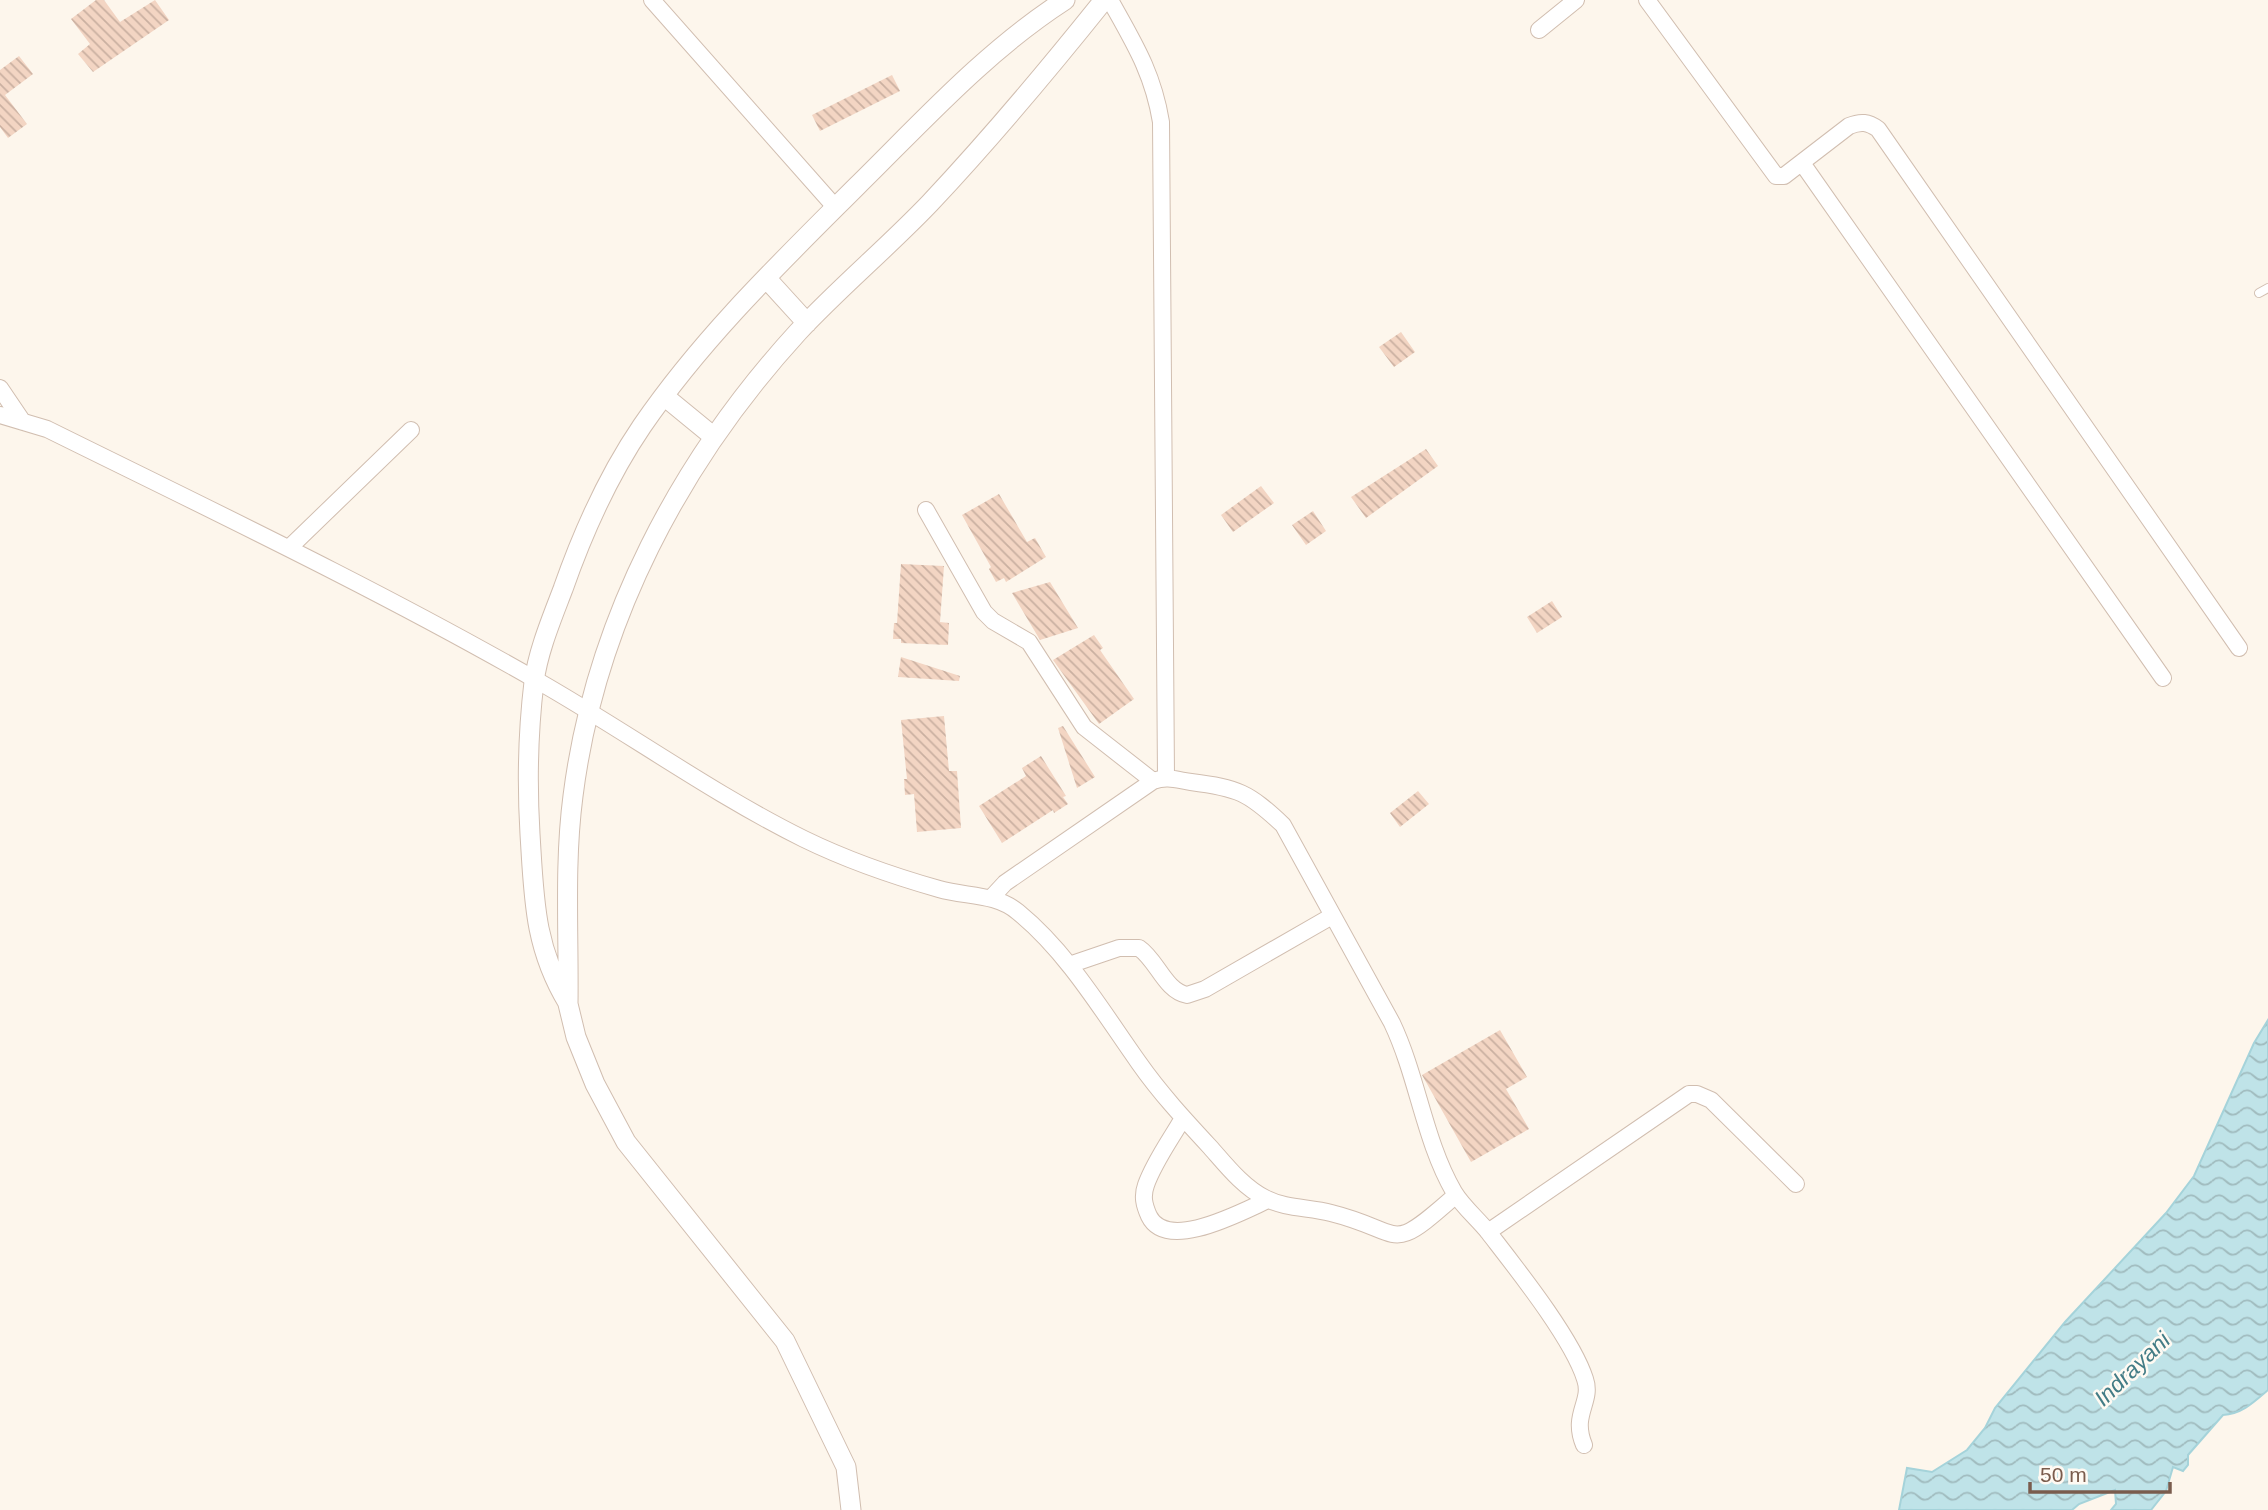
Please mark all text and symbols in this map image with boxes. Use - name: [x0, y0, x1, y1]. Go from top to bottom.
- water label: Indrayani: [2089, 1326, 2176, 1411]
- scale bar: [2030, 1450, 2170, 1494]
- text: 50 m: [2040, 1463, 2087, 1486]

